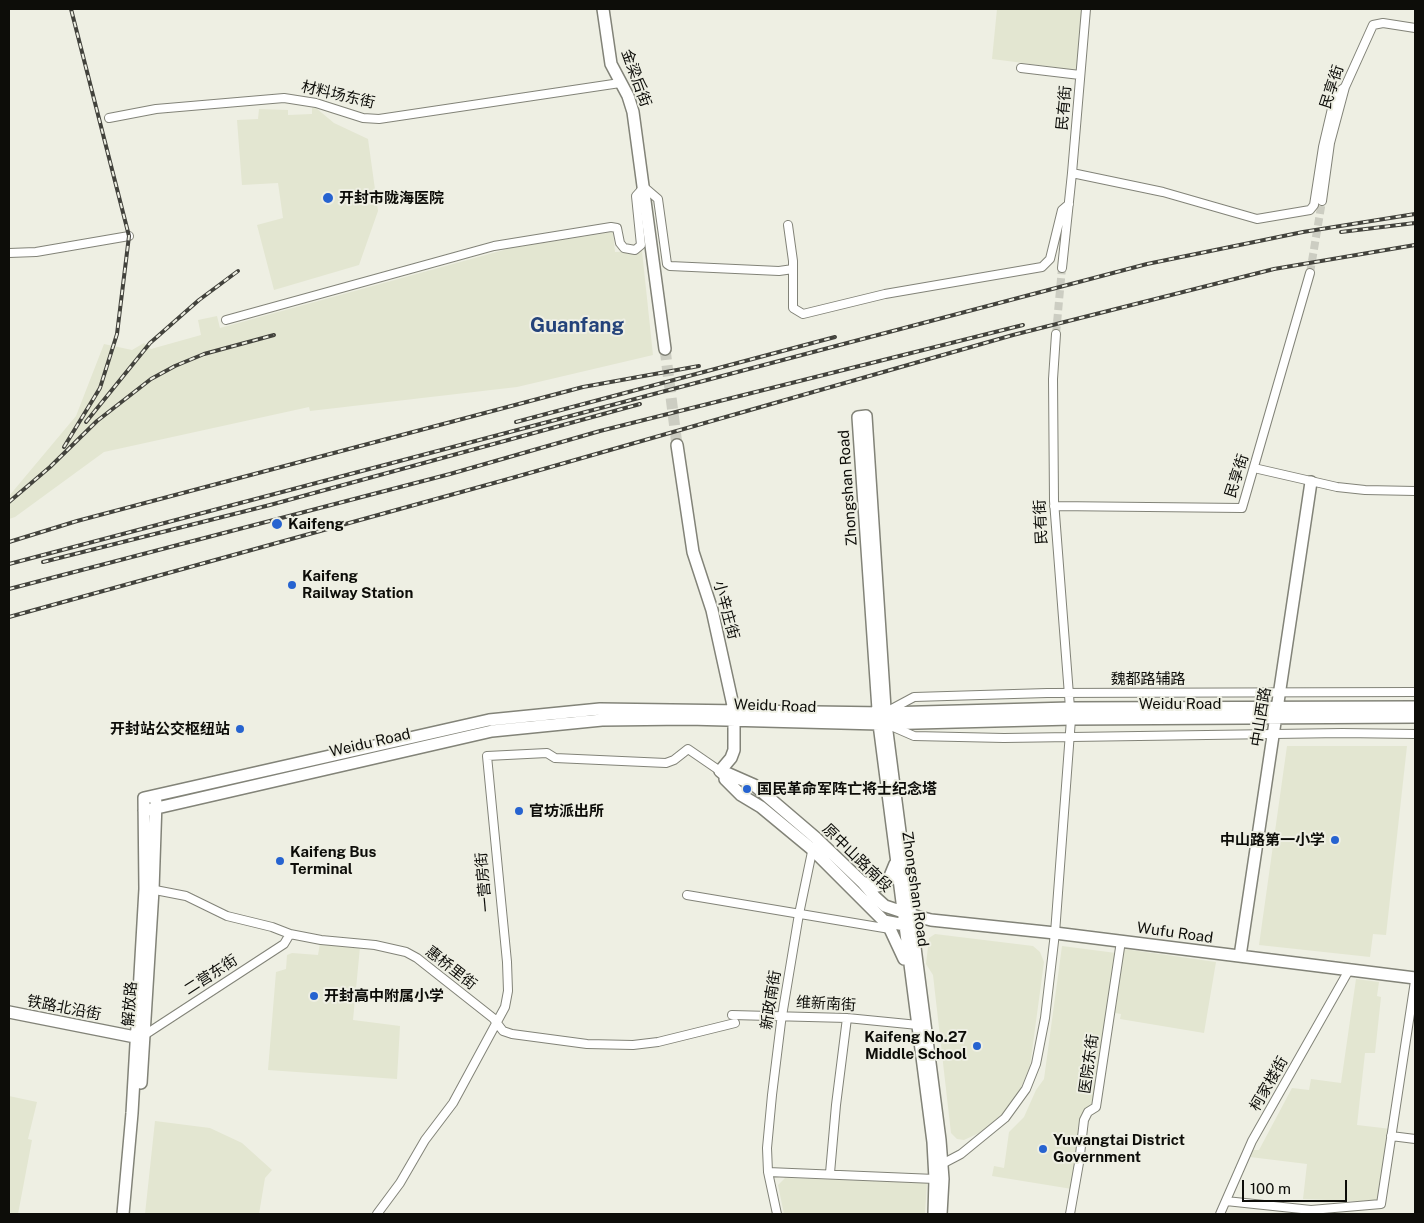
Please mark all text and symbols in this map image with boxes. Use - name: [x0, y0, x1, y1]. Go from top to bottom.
- street label: 金梁后街: [617, 47, 655, 109]
- street label: 民享街: [1316, 63, 1348, 111]
- street label: 材料场东街: [299, 78, 377, 112]
- street label: 民有街: [1053, 85, 1075, 131]
- place label: 开封市陇海医院: [339, 189, 444, 207]
- marker: 开封市陇海医院: [321, 191, 335, 205]
- district label: Guanfang: [530, 314, 624, 338]
- street label: Zhongshan Road: [835, 429, 861, 547]
- street label: 民享街: [1221, 452, 1253, 500]
- street label: 民有街: [1031, 499, 1051, 545]
- place label: Kaifeng: [288, 515, 344, 533]
- marker: Kaifeng: [270, 517, 284, 531]
- place label: Kaifeng Railway Station: [302, 567, 413, 602]
- marker: Kaifeng Railway Station: [286, 579, 298, 591]
- street label: 小辛庄街: [710, 579, 742, 641]
- street label: 魏都路辅路: [1111, 670, 1185, 688]
- street label: 中山西路: [1247, 686, 1275, 748]
- street label: Weidu Road: [1139, 695, 1221, 713]
- street label: Weidu Road: [733, 696, 817, 716]
- place label: 开封站公交枢纽站: [110, 720, 230, 738]
- marker: 开封站公交枢纽站: [234, 723, 246, 735]
- street label: Weidu Road: [328, 725, 412, 761]
- place label: 国民革命军阵亡将士纪念塔: [757, 780, 937, 798]
- marker: 国民革命军阵亡将士纪念塔: [741, 783, 753, 795]
- place label: 官坊派出所: [529, 802, 604, 820]
- marker: 官坊派出所: [513, 805, 525, 817]
- street label: 原中山路南段: [818, 820, 896, 896]
- street label: Zhongshan Road: [898, 830, 932, 948]
- place label: 中山路第一小学: [1220, 831, 1325, 849]
- marker: 中山路第一小学: [1329, 834, 1341, 846]
- place label: Kaifeng Bus Terminal: [290, 843, 376, 878]
- street label: 一营房街: [472, 851, 496, 913]
- marker: Kaifeng Bus Terminal: [274, 855, 286, 867]
- street label: Wufu Road: [1136, 919, 1214, 947]
- street label: 惠桥里街: [422, 942, 480, 994]
- street label: 二营东街: [181, 951, 241, 999]
- street label: 新政南街: [757, 969, 785, 1031]
- street label: 解放路: [119, 981, 141, 1027]
- place label: 开封高中附属小学: [324, 987, 444, 1005]
- marker: 开封高中附属小学: [308, 990, 320, 1002]
- street label: 铁路北沿街: [25, 992, 103, 1024]
- street label: 维新南街: [796, 993, 856, 1015]
- place label: Kaifeng No.27 Middle School: [864, 1028, 967, 1063]
- street label: 医院东街: [1076, 1033, 1102, 1095]
- marker: Kaifeng No.27 Middle School: [971, 1040, 983, 1052]
- street label: 柯家楼街: [1246, 1054, 1292, 1114]
- place label: Yuwangtai District Government: [1053, 1131, 1185, 1166]
- marker: Yuwangtai District Government: [1037, 1143, 1049, 1155]
- scale bar: [1244, 1170, 1349, 1202]
- text: 100 m: [1250, 1180, 1291, 1197]

